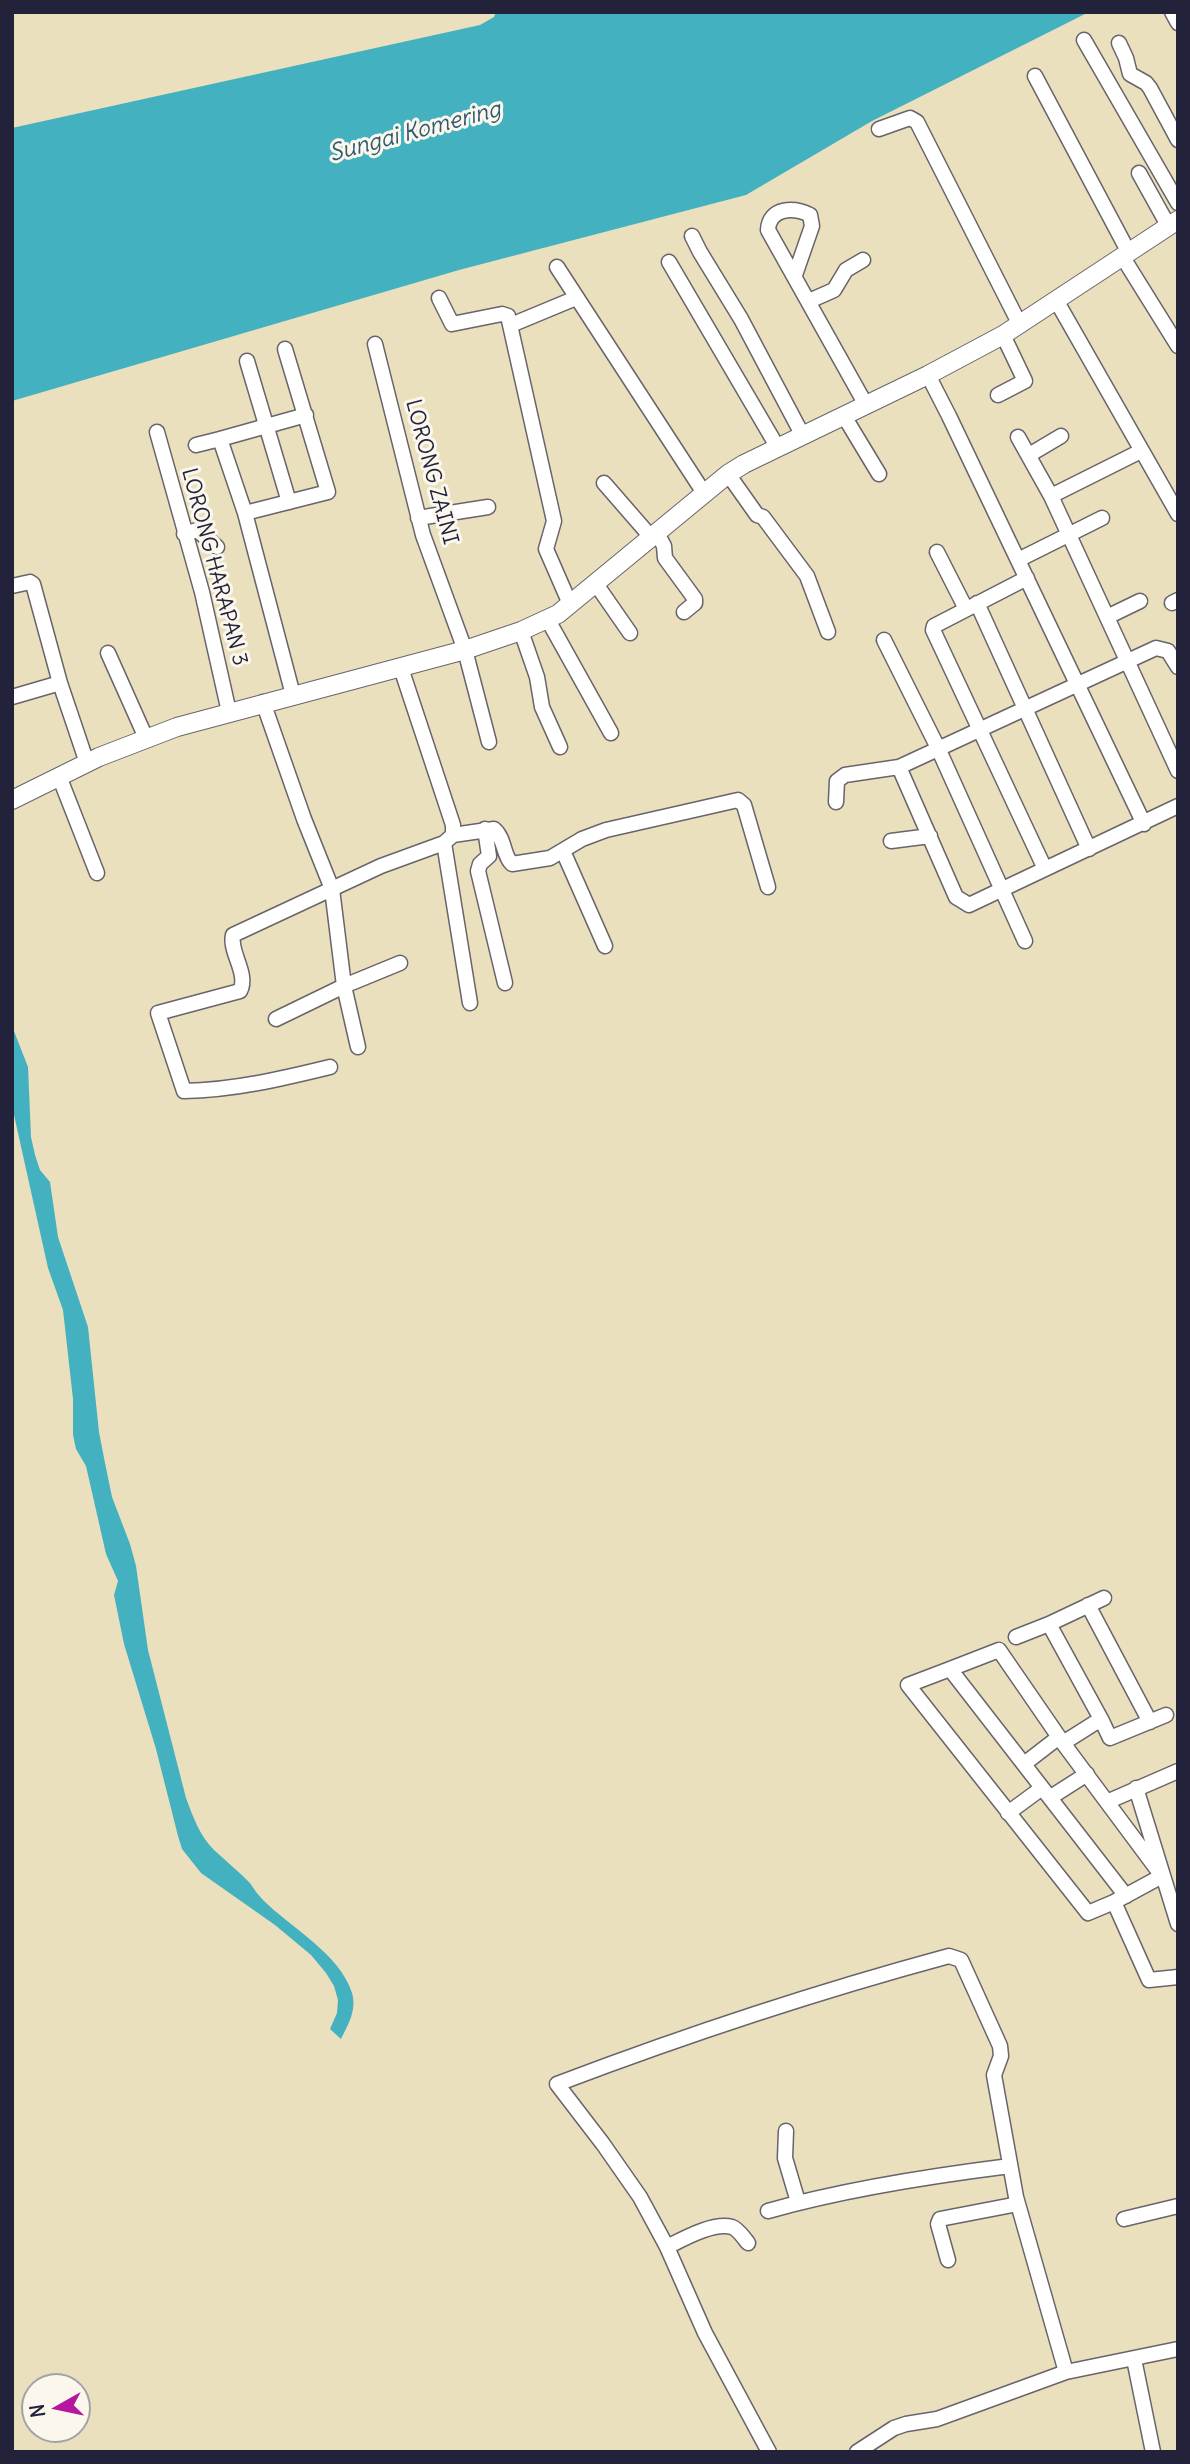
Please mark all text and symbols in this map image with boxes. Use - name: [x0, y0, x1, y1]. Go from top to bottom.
- water label: Sungai Komering: [326, 96, 504, 168]
- street label: LORONG ZAINI: [400, 397, 462, 547]
- street label: LORONG HARAPAN 3: [176, 466, 252, 668]
- north arrow: [21, 2373, 91, 2443]
- text: N: [24, 2403, 50, 2419]

